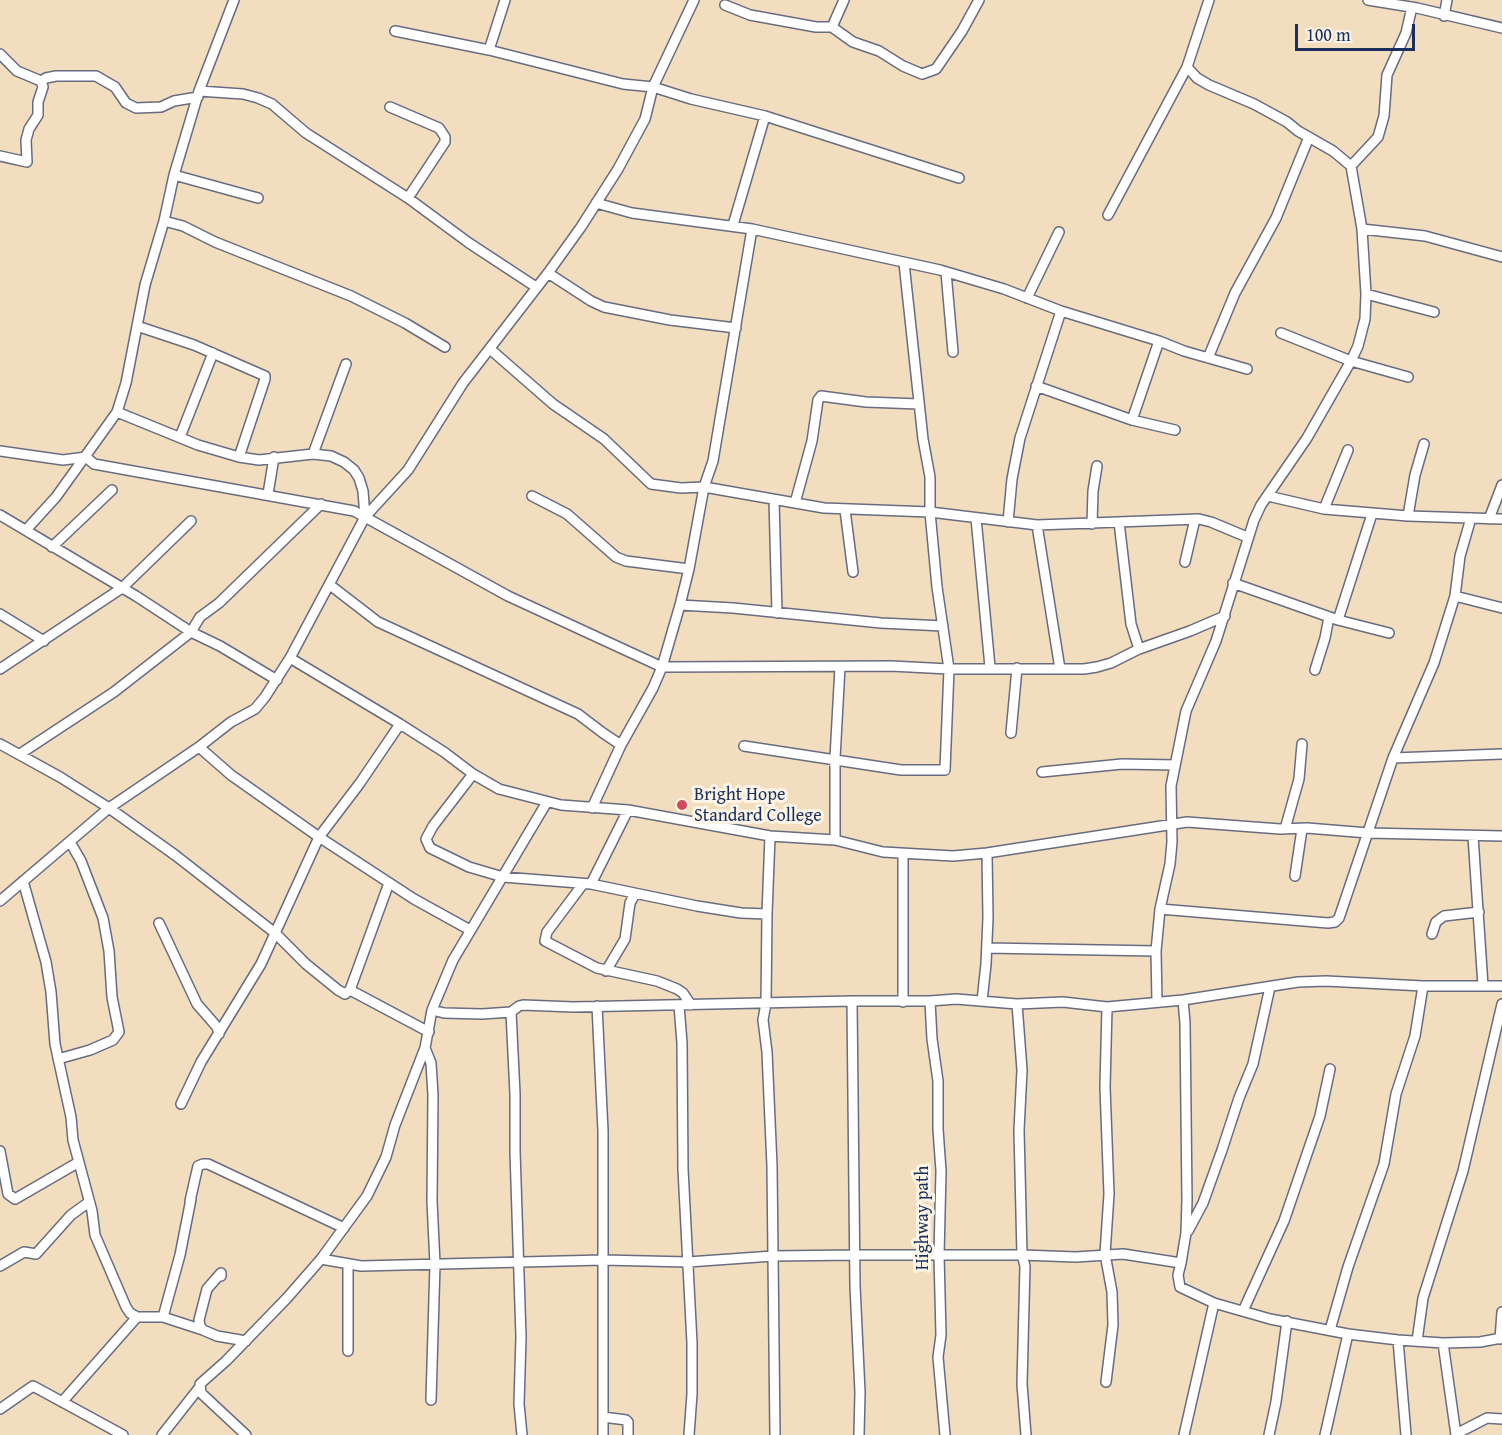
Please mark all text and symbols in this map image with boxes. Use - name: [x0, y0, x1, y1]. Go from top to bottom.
- scale bar: [1298, 12, 1418, 50]
- text: 100 m: [1306, 21, 1351, 48]
- place label: Bright Hope Standard College: [694, 784, 822, 826]
- marker: Bright Hope Standard College: [675, 798, 689, 812]
- street label: Highway path: [912, 1166, 934, 1270]

